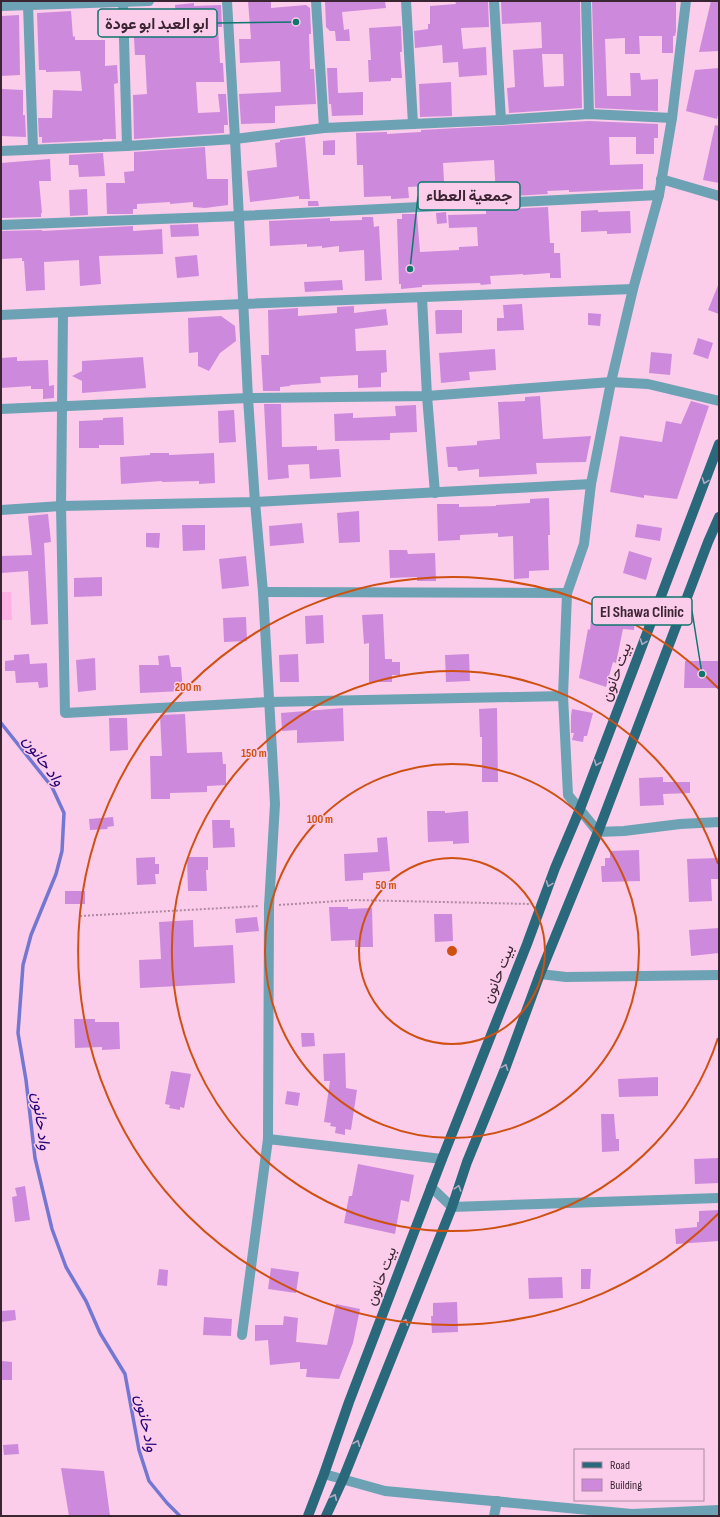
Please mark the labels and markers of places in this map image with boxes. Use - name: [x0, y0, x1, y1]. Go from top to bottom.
- callout: ابو العبد ابو عودة: [98, 9, 217, 37]
- callout: جمعية العطاء: [418, 182, 520, 210]
- callout: El Shawa Clinic: [592, 597, 692, 625]
- centre of rings: [445, 944, 459, 958]

